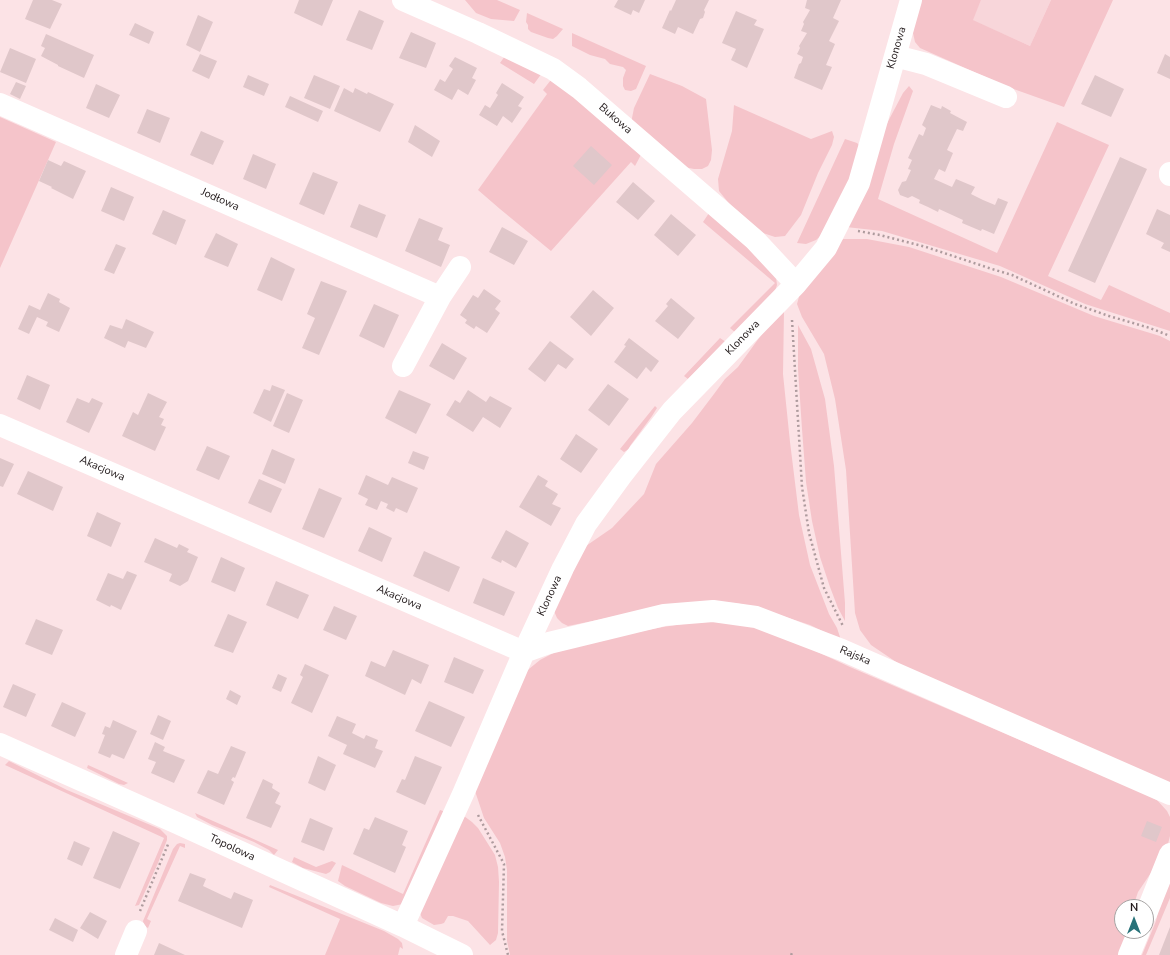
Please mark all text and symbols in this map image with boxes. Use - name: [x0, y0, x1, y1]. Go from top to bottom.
- street label: Klonowa: [885, 25, 909, 71]
- street label: Bukowa: [596, 101, 634, 137]
- street label: Jodłowa: [199, 186, 241, 214]
- street label: Klonowa: [723, 318, 763, 358]
- street label: Akacjowa: [77, 454, 127, 484]
- street label: Klonowa: [535, 574, 565, 618]
- street label: Akacjowa: [374, 583, 424, 613]
- street label: Rajska: [838, 644, 872, 668]
- street label: Topolowa: [207, 832, 257, 864]
- north arrow: [1114, 899, 1154, 939]
- text: N: [1130, 900, 1138, 915]

